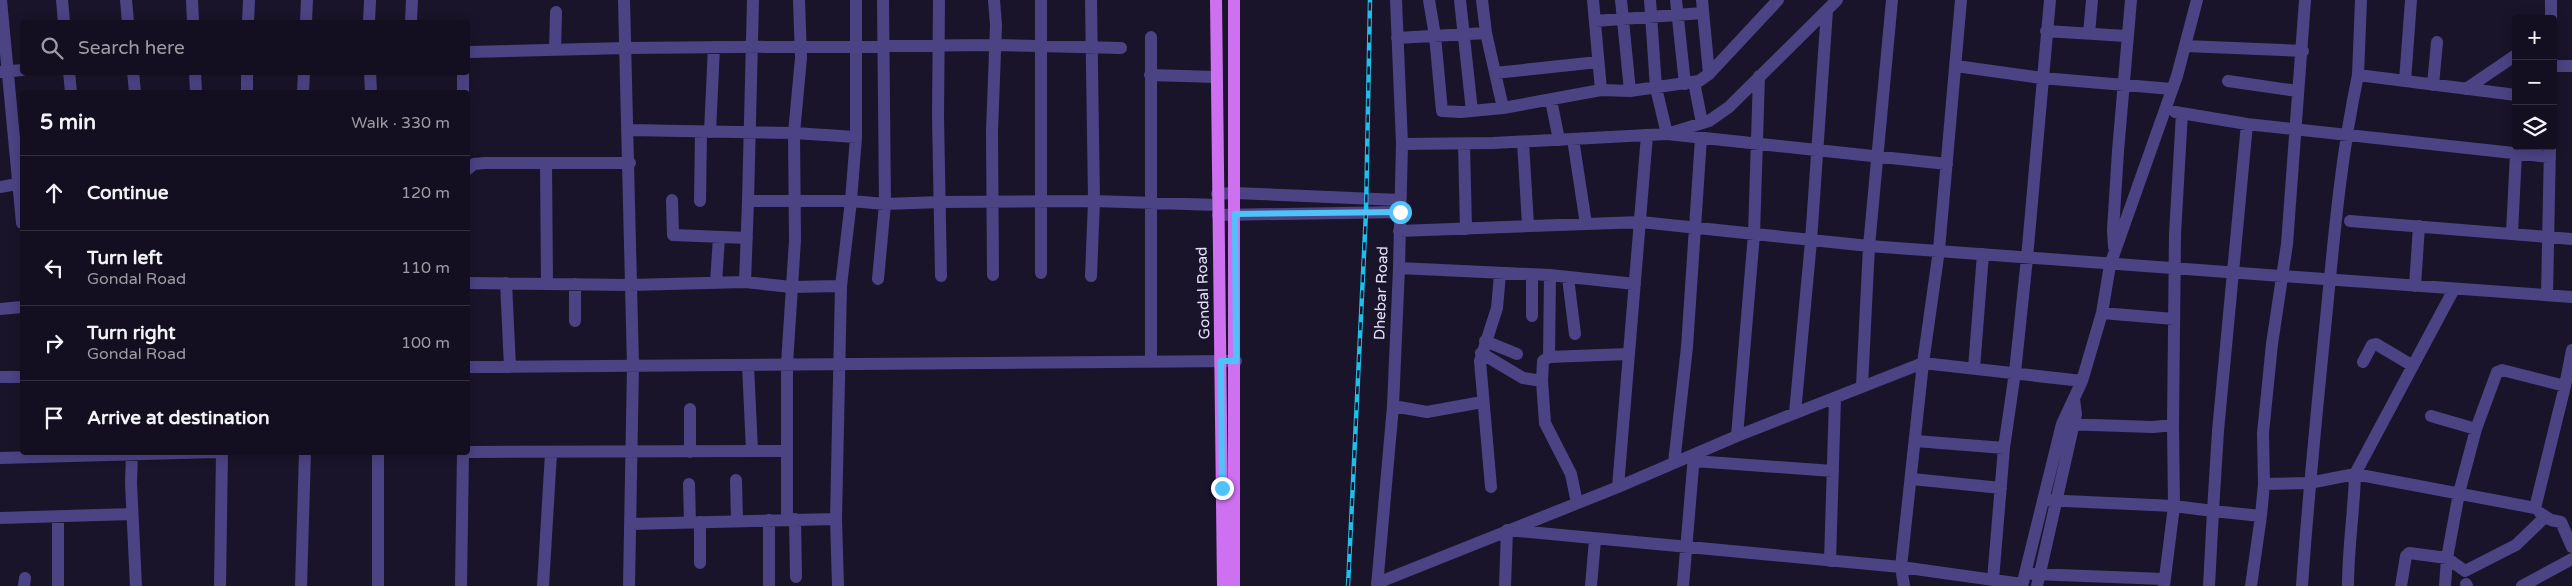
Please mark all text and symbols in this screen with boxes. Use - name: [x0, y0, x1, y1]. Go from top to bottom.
- map controls: [2512, 15, 2557, 150]
- button: +: [2512, 15, 2557, 60]
- search box: [20, 20, 470, 75]
- icon: search: [38, 34, 66, 62]
- text: Search here: [78, 37, 185, 59]
- button: −: [2512, 60, 2557, 105]
- button: layers: [2512, 105, 2557, 150]
- text: 5 min: [40, 110, 96, 135]
- text: Walk · 330 m: [351, 113, 450, 133]
- icon: ahead: [40, 179, 68, 207]
- text: Continue: [87, 182, 169, 204]
- text: 120 m: [401, 183, 450, 203]
- route start: [1389, 201, 1412, 224]
- street label: Gondal Road: [1192, 246, 1214, 340]
- street label: Dhebar Road: [1370, 246, 1392, 340]
- text: Turn left: [87, 247, 163, 269]
- icon: left: [40, 254, 68, 282]
- text: 110 m: [401, 258, 450, 278]
- text: Gondal Road: [87, 269, 186, 289]
- text: Turn right: [87, 322, 175, 344]
- icon: right: [40, 329, 68, 357]
- text: 100 m: [401, 333, 450, 353]
- text: Gondal Road: [87, 344, 186, 364]
- icon: arrive: [40, 404, 68, 432]
- text: Arrive at destination: [87, 407, 270, 429]
- route end: [1211, 477, 1234, 500]

